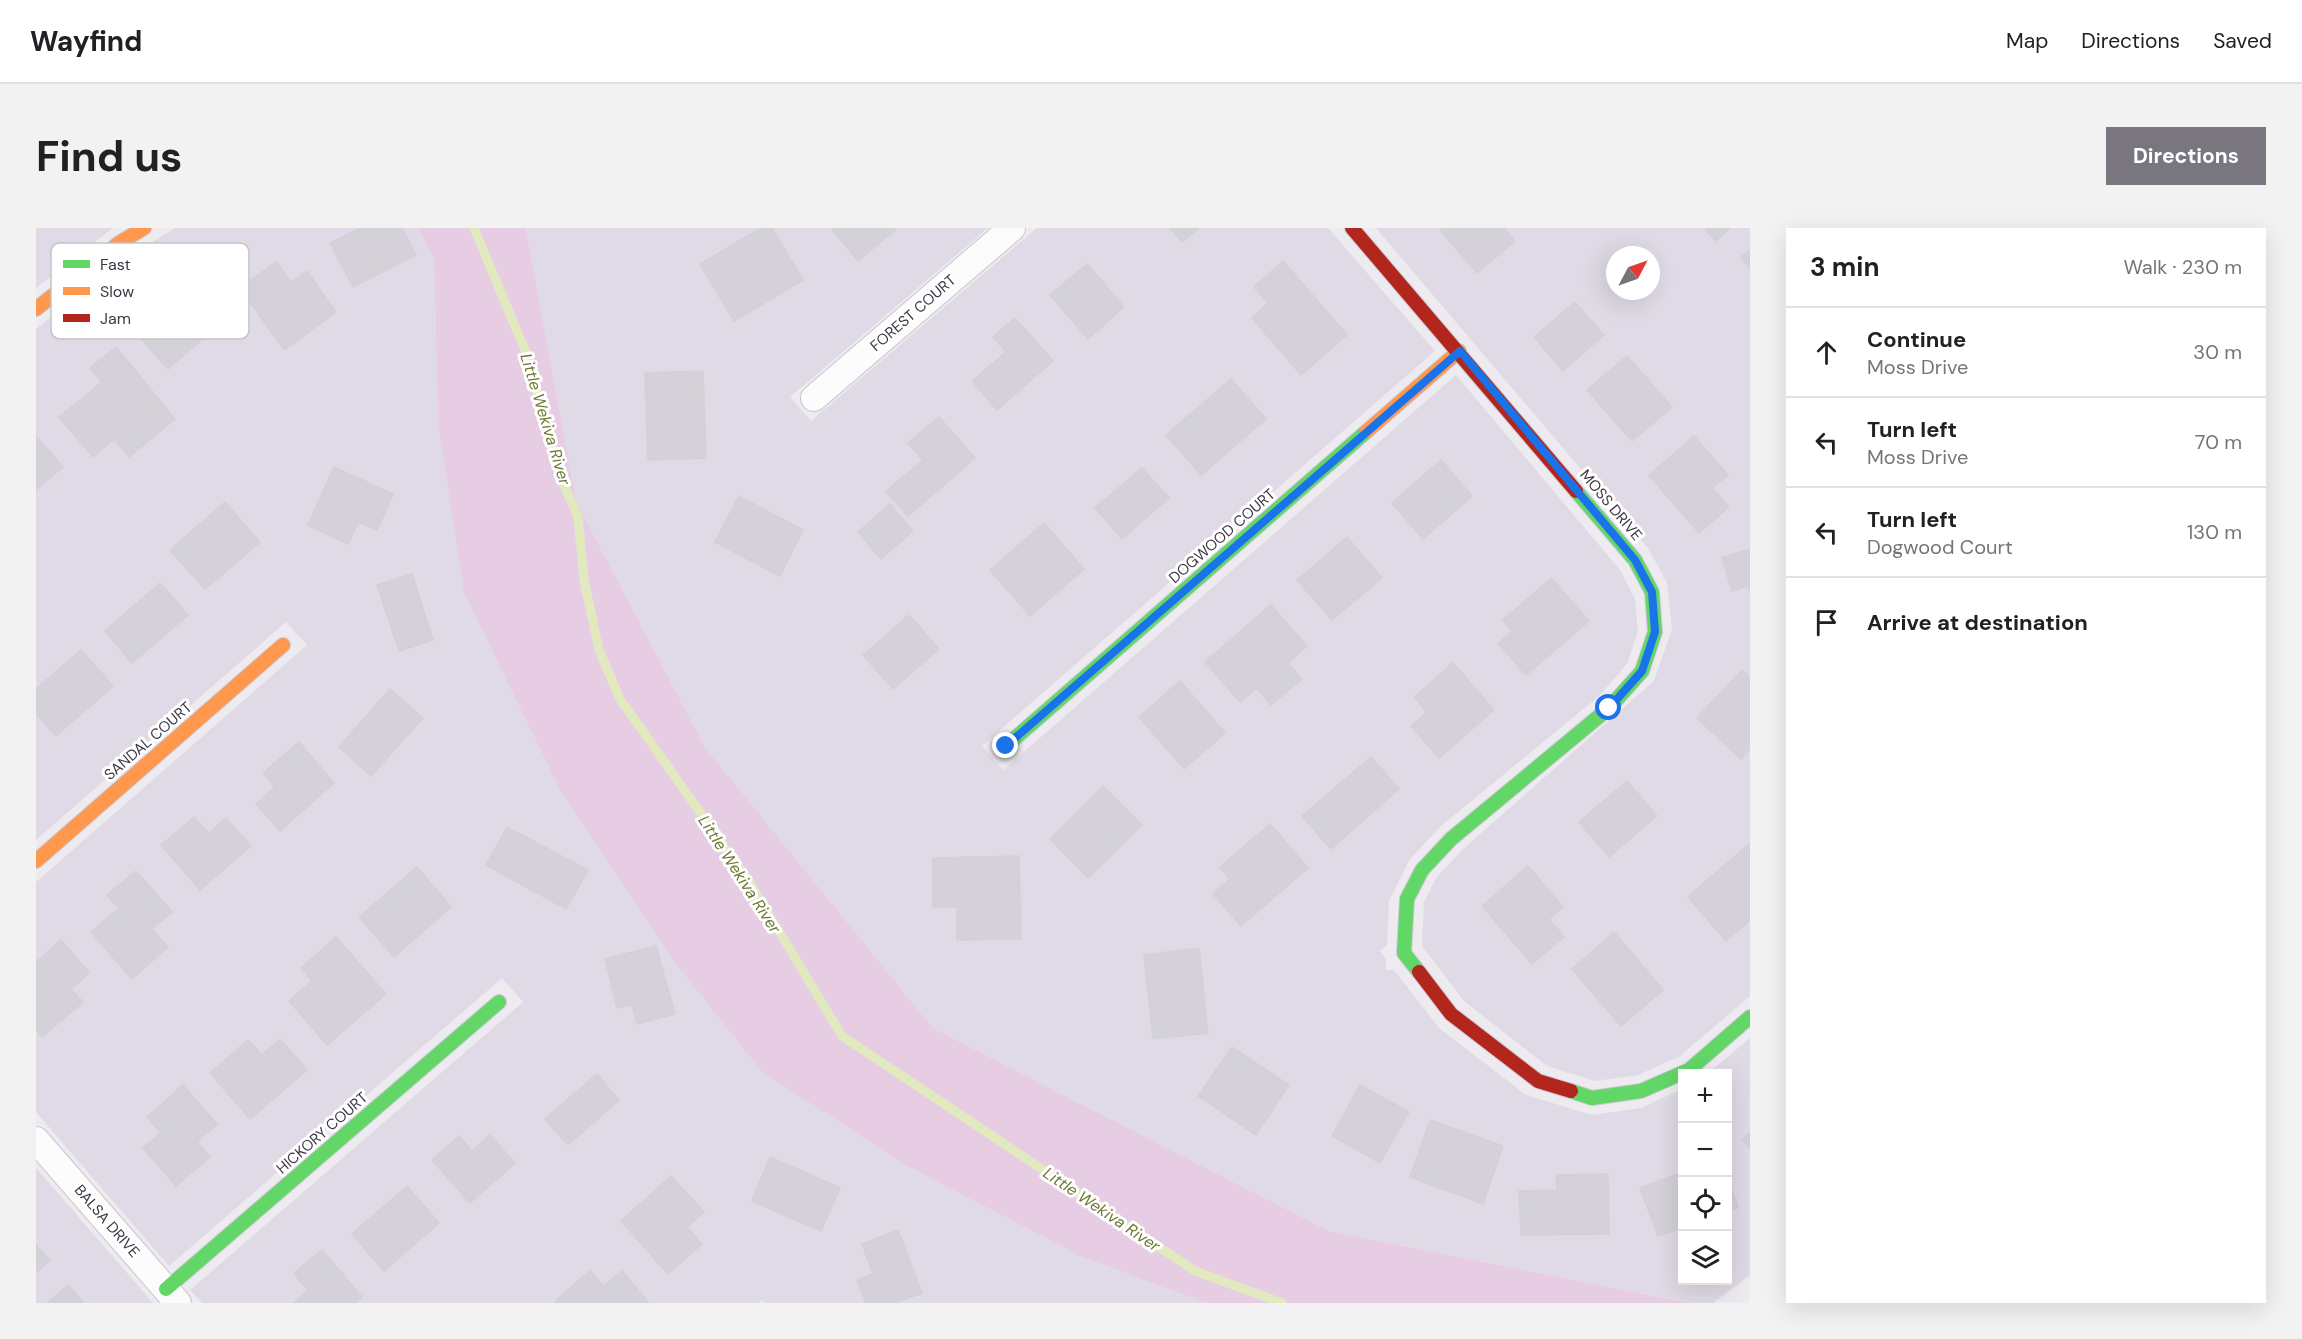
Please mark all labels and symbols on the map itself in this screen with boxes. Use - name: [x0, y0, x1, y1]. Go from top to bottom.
- legend: [51, 243, 249, 339]
- north arrow: [1606, 246, 1660, 300]
- text: Fast: [100, 254, 131, 275]
- street label: FOREST COURT: [866, 270, 960, 356]
- text: Slow: [100, 281, 134, 302]
- text: Jam: [100, 308, 131, 329]
- water label: Little Wekiva River: [516, 351, 576, 488]
- street label: MOSS DRIVE: [1575, 465, 1647, 545]
- street label: DOGWOOD COURT: [1165, 484, 1279, 588]
- route start: [1595, 694, 1621, 720]
- street label: SANDAL COURT: [100, 697, 196, 785]
- route end: [992, 732, 1018, 758]
- water label: Little Wekiva River: [694, 811, 786, 938]
- street label: HICKORY COURT: [272, 1088, 372, 1178]
- water label: Little Wekiva River: [1039, 1163, 1165, 1257]
- street label: BALSA DRIVE: [70, 1180, 144, 1262]

